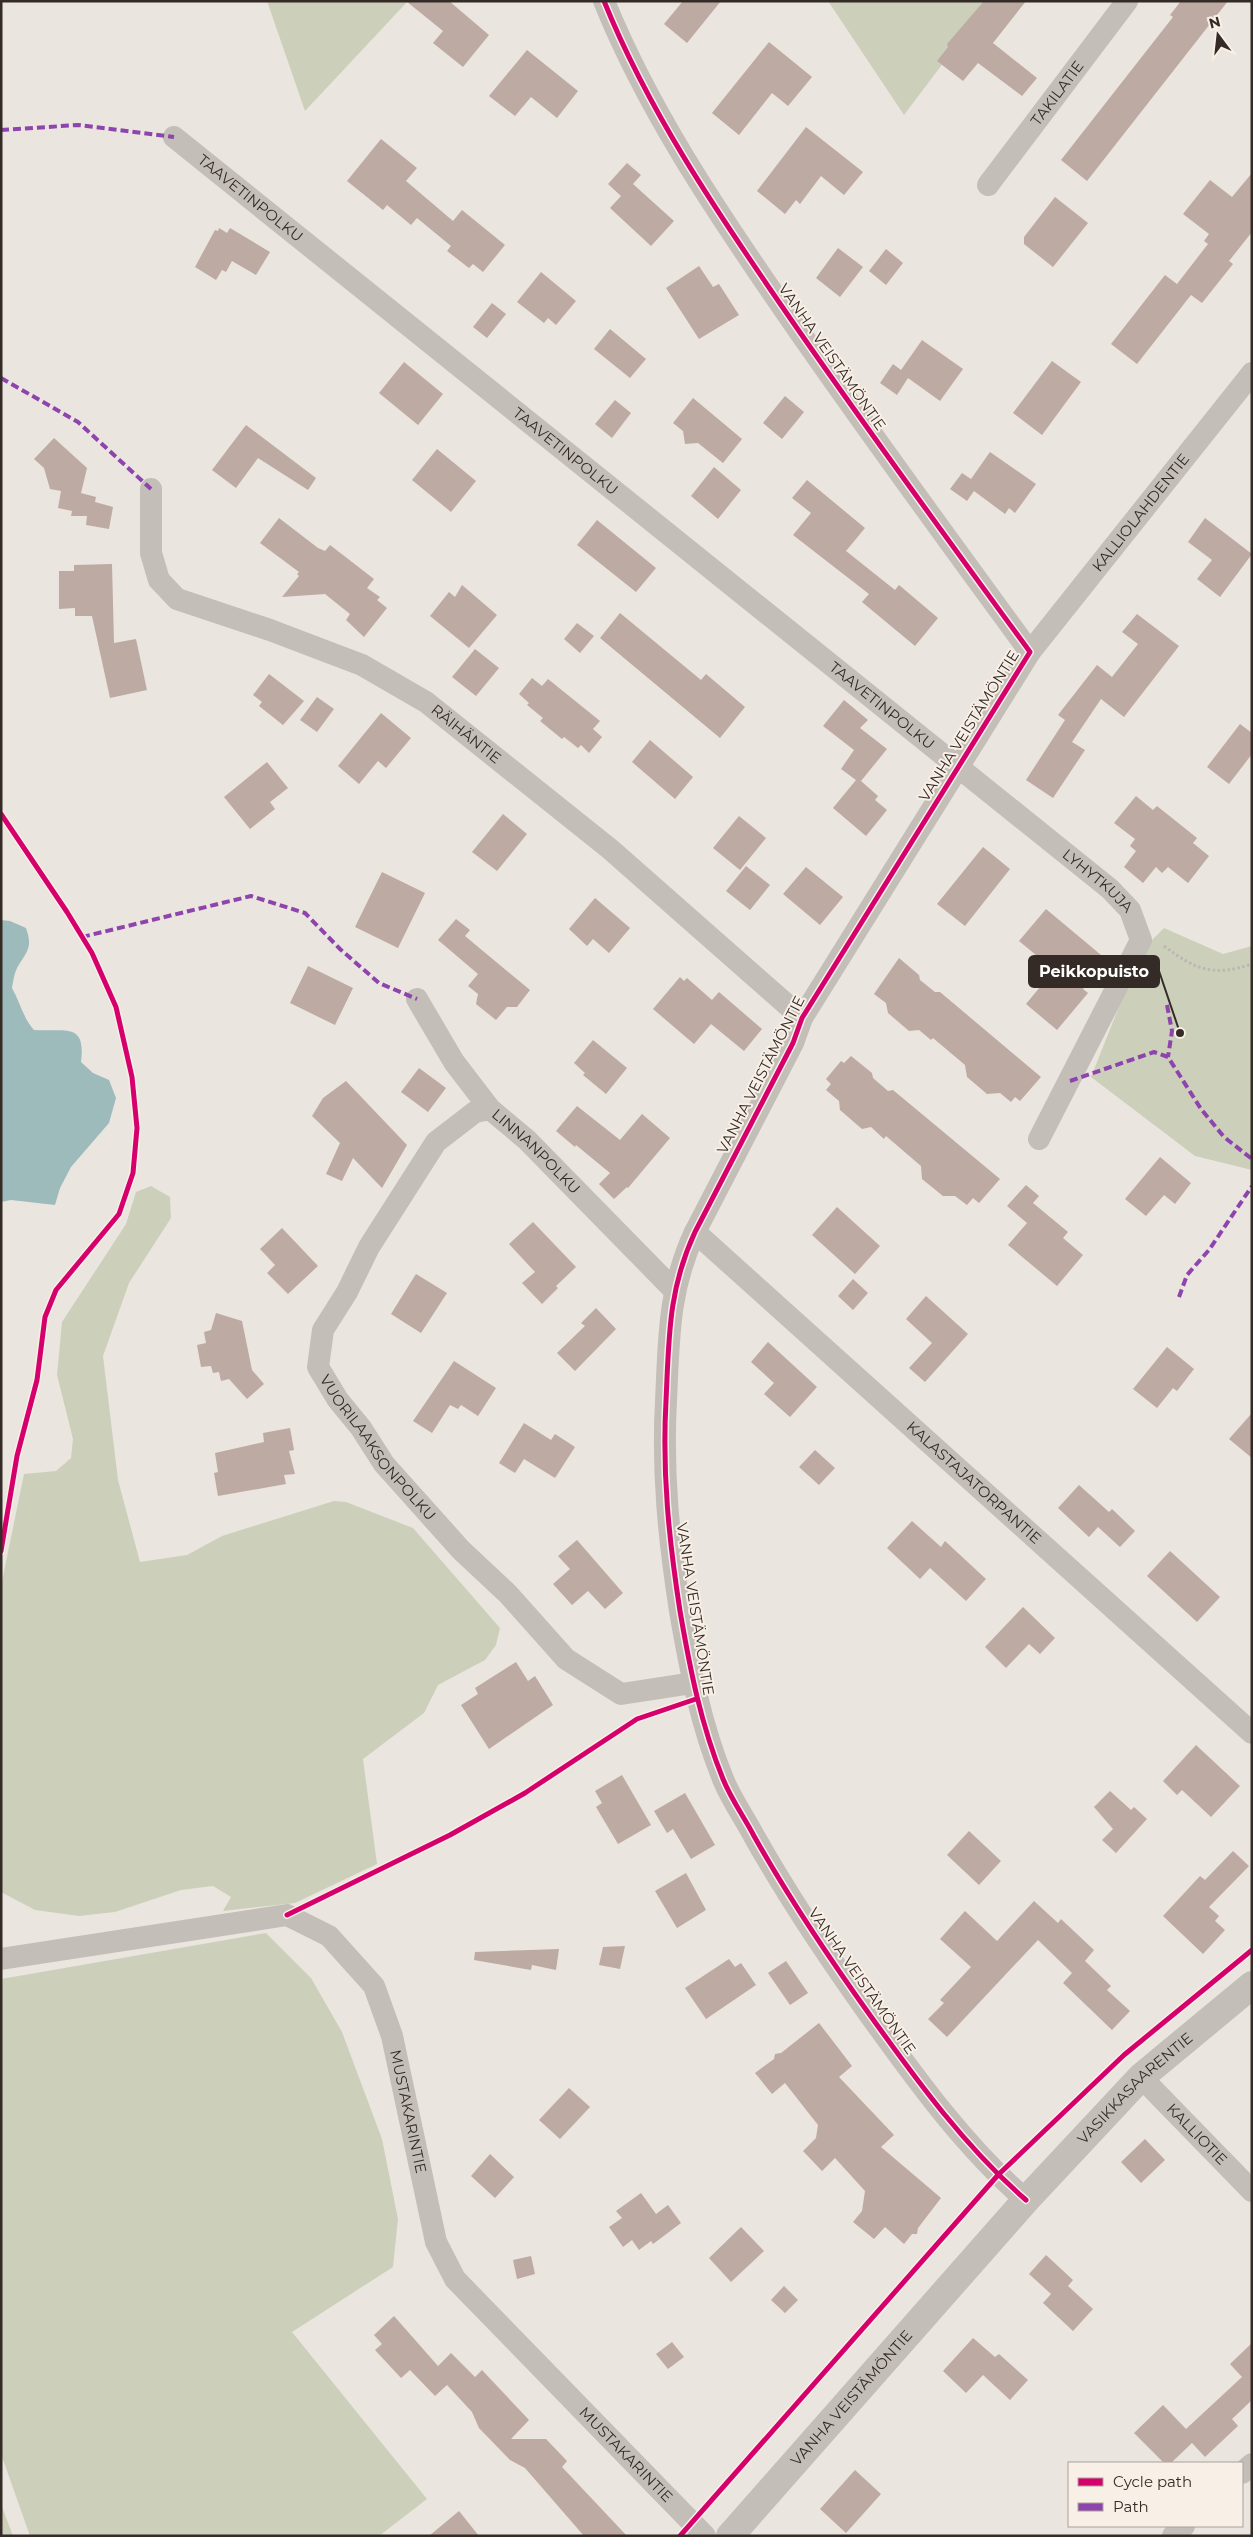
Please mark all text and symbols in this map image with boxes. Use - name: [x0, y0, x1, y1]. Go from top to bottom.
- north arrow: [1193, 10, 1243, 60]
- text: N: [1207, 12, 1222, 33]
- street label: TAKILATIE: [1026, 57, 1088, 129]
- street label: TAAVETINPOLKU: [194, 150, 307, 246]
- street label: VANHA VEISTÄMÖNTIE: [775, 280, 890, 434]
- street label: TAAVETINPOLKU: [509, 403, 622, 499]
- street label: KALLIOLAHDENTIE: [1088, 450, 1193, 575]
- street label: VANHA VEISTÄMÖNTIE: [914, 647, 1023, 805]
- street label: TAAVETINPOLKU: [826, 657, 939, 753]
- street label: RÄIHÄNTIE: [427, 700, 505, 767]
- street label: LYHYTKUJA: [1059, 845, 1137, 916]
- callout: Peikkopuisto: [1029, 956, 1159, 987]
- text: Peikkopuisto: [1039, 962, 1149, 981]
- street label: VANHA VEISTÄMÖNTIE: [712, 993, 809, 1157]
- street label: LINNANPOLKU: [488, 1105, 585, 1198]
- street label: VUORILAAKSONPOLKU: [316, 1371, 440, 1524]
- street label: KALASTAJATORPANTIE: [903, 1417, 1045, 1548]
- street label: VANHA VEISTÄMÖNTIE: [672, 1521, 719, 1697]
- street label: VANHA VEISTÄMÖNTIE: [805, 1904, 920, 2058]
- street label: VASIKKASAARENTIE: [1073, 2028, 1196, 2148]
- street label: MUSTAKARINTIE: [386, 2048, 431, 2175]
- street label: KALLIOTIE: [1163, 2099, 1231, 2169]
- street label: VANHA VEISTÄMÖNTIE: [786, 2326, 916, 2470]
- street label: MUSTAKARINTIE: [575, 2403, 677, 2506]
- legend: [1068, 2462, 1243, 2527]
- text: Cycle path: [1113, 2472, 1192, 2491]
- text: Path: [1113, 2497, 1149, 2516]

